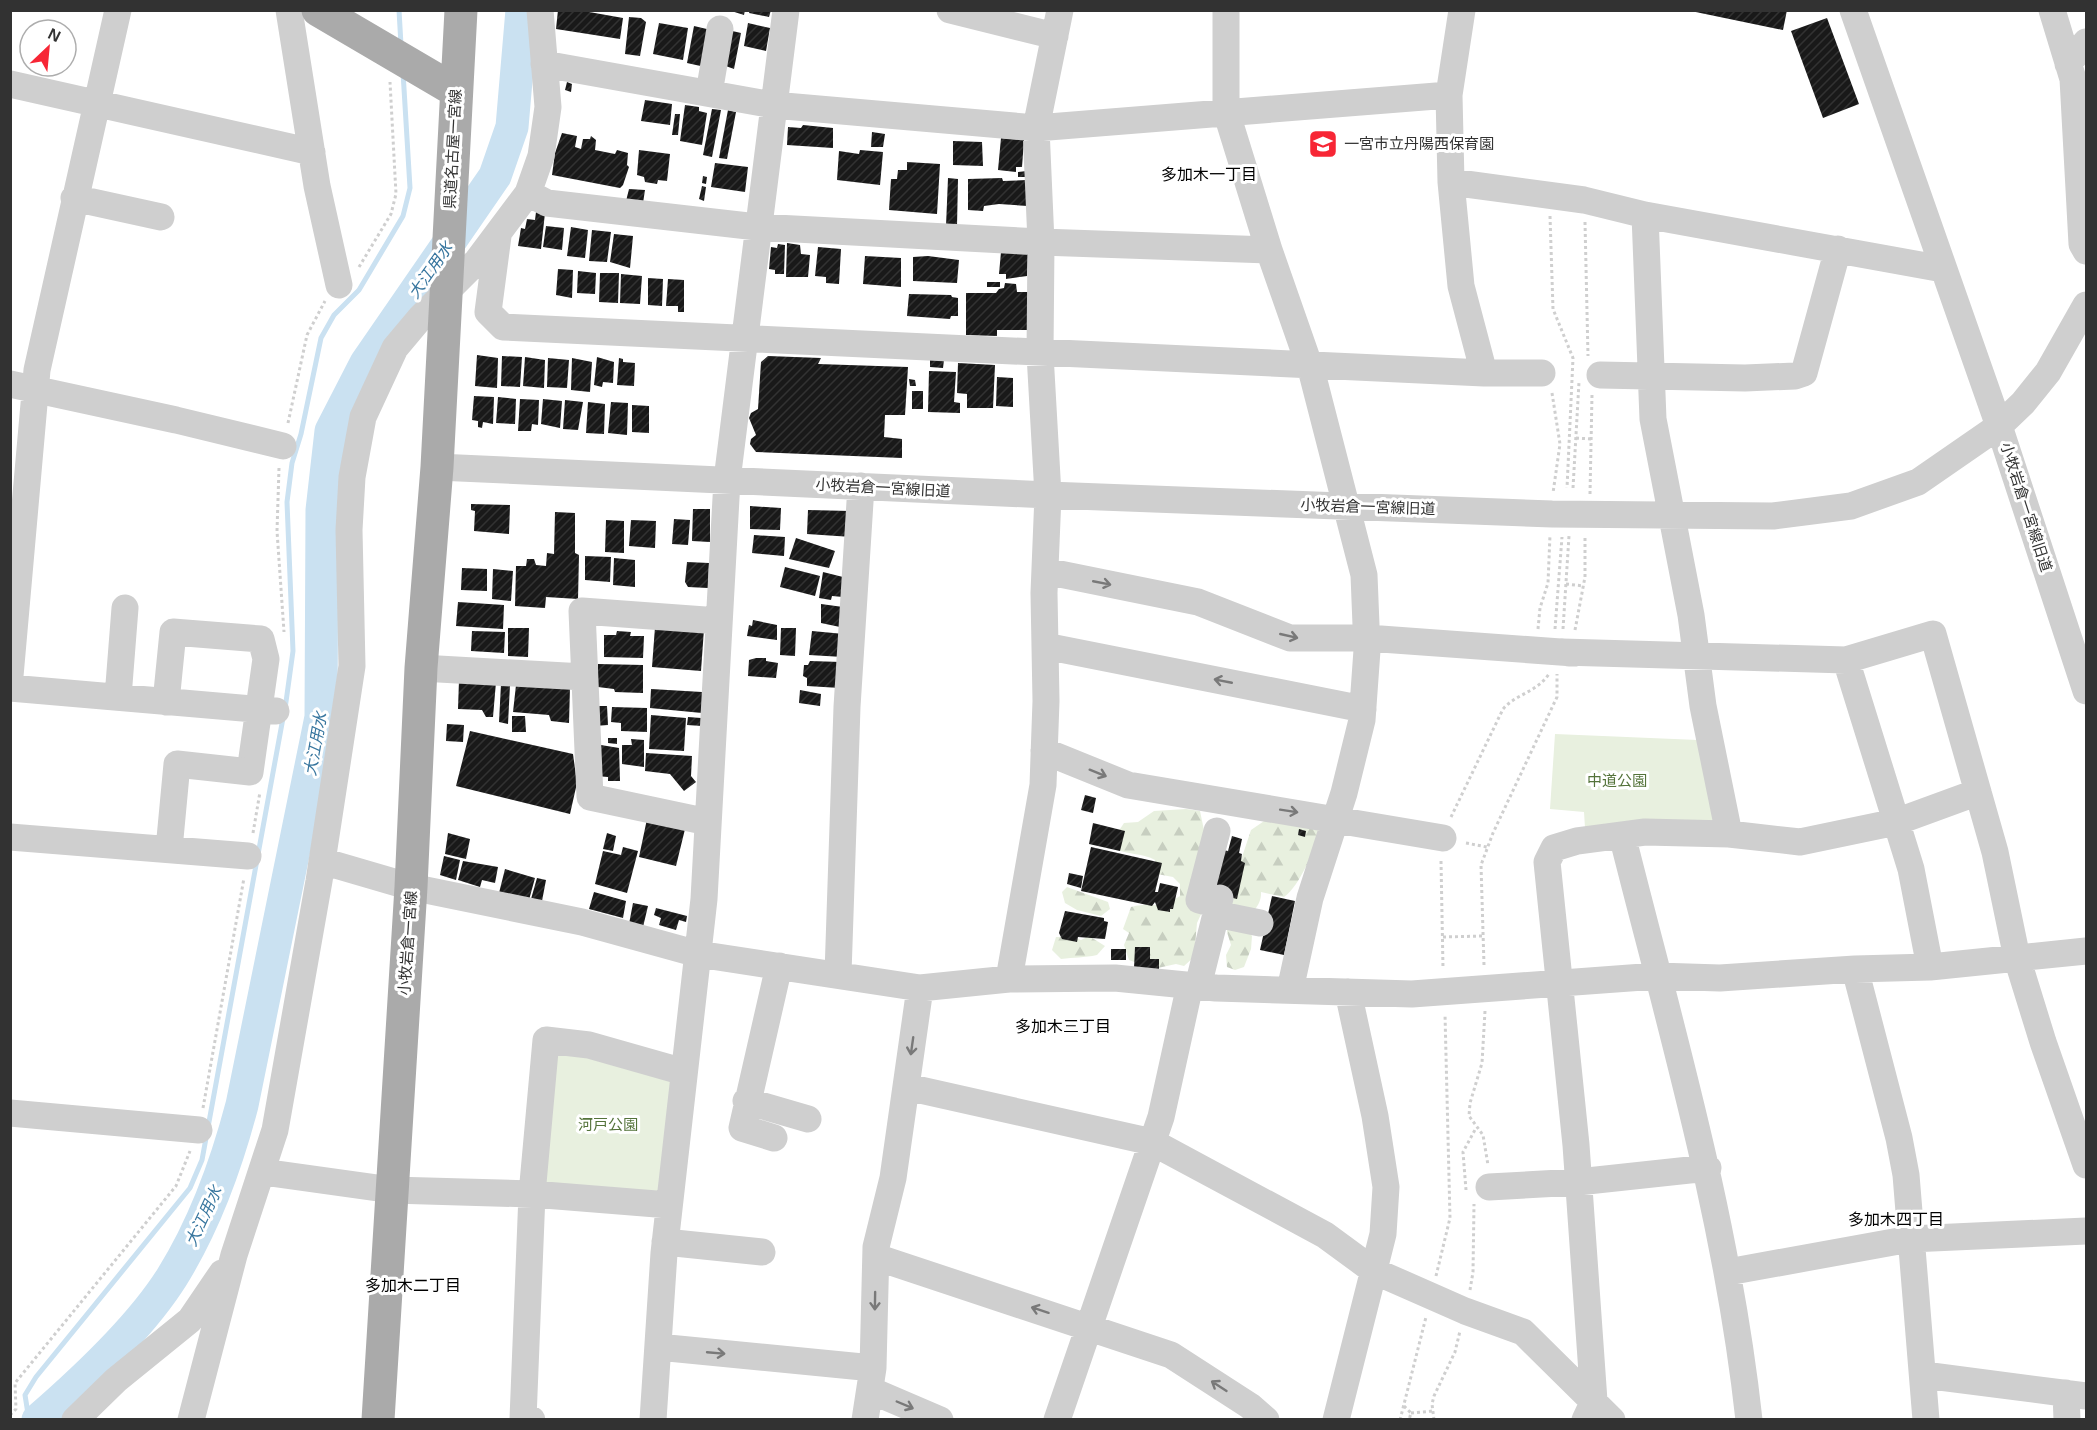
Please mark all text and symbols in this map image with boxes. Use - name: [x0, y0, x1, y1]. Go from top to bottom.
- north arrow: [18, 18, 78, 78]
- text: N: [45, 25, 63, 45]
- street label: 県道名古屋一宮線: [441, 89, 464, 209]
- school or university icon: 一宮市立丹陽西保育園: [1307, 128, 1339, 160]
- place label: 一宮市立丹陽西保育園: [1344, 135, 1494, 152]
- district label: 多加木一丁目: [1161, 166, 1257, 183]
- water label: 大江用水: [405, 238, 457, 301]
- street label: 小牧岩倉一宮線旧道: [1998, 440, 2055, 574]
- street label: 小牧岩倉一宮線旧道: [815, 475, 951, 500]
- street label: 小牧岩倉一宮線旧道: [1300, 496, 1436, 517]
- one-way arrow: [1092, 578, 1111, 589]
- one-way arrow: [1279, 631, 1298, 642]
- one-way arrow: [1214, 675, 1233, 686]
- water label: 大江用水: [302, 709, 330, 777]
- one-way arrow: [1088, 768, 1107, 779]
- park label: 中道公園: [1587, 772, 1647, 789]
- one-way arrow: [1278, 806, 1298, 817]
- street label: 小牧岩倉一宮線: [395, 890, 420, 996]
- district label: 多加木三丁目: [1015, 1018, 1111, 1035]
- one-way arrow: [907, 1036, 918, 1056]
- park label: 河戸公園: [578, 1116, 638, 1133]
- water label: 大江用水: [182, 1182, 226, 1249]
- district label: 多加木四丁目: [1848, 1211, 1944, 1228]
- district label: 多加木二丁目: [365, 1277, 461, 1294]
- one-way arrow: [869, 1290, 881, 1310]
- one-way arrow: [1031, 1304, 1050, 1315]
- one-way arrow: [705, 1348, 725, 1359]
- one-way arrow: [1211, 1379, 1228, 1391]
- one-way arrow: [896, 1400, 914, 1411]

